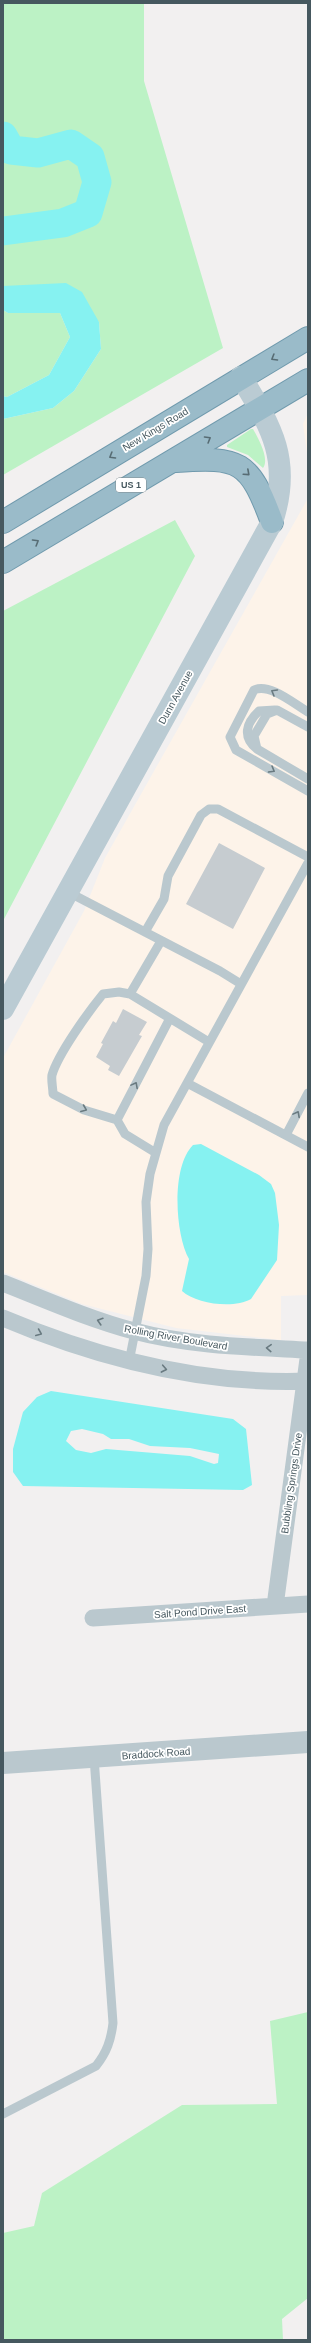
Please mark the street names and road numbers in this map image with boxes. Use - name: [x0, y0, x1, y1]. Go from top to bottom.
- street label: New Kings Road: [121, 406, 190, 453]
- road number: US 1: [116, 478, 146, 492]
- street label: Dunn Avenue: [156, 668, 195, 726]
- street label: Rolling River Boulevard: [124, 1323, 228, 1352]
- street label: Bubbling Springs Drive: [279, 1432, 304, 1534]
- street label: Salt Pond Drive East: [154, 1603, 247, 1620]
- street label: Braddock Road: [121, 1746, 191, 1761]

